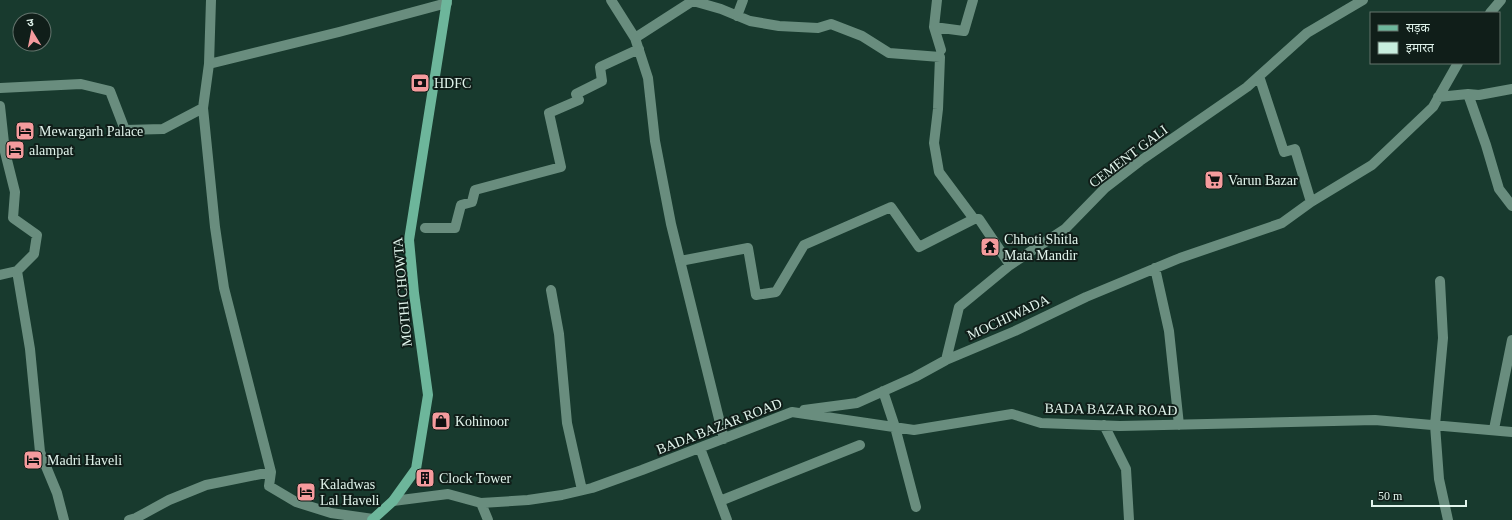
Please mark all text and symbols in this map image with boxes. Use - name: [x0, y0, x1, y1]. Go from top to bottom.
- north arrow: [12, 12, 52, 52]
- legend: [1370, 12, 1500, 64]
- text: उ: [26, 16, 35, 29]
- text: सड़क: [1406, 21, 1431, 35]
- text: इमारत: [1406, 41, 1435, 55]
- bank icon: HDFC: [409, 72, 431, 94]
- place label: HDFC: [434, 76, 471, 91]
- hotel icon: Mewargarh Palace: [14, 120, 36, 142]
- street label: CEMENT GALI: [1086, 122, 1171, 191]
- place label: Mewargarh Palace: [39, 124, 143, 139]
- hotel icon: alampat: [4, 139, 26, 161]
- place label: alampat: [29, 143, 73, 158]
- supermarket icon: Varun Bazar: [1203, 169, 1225, 191]
- place label: Varun Bazar: [1228, 173, 1298, 188]
- place label: Chhoti Shitla Mata Mandir: [1004, 232, 1079, 263]
- street label: MOTHI CHOWTA: [390, 236, 415, 347]
- temple icon: Chhoti Shitla Mata Mandir: [979, 236, 1001, 258]
- street label: MOCHIWADA: [965, 292, 1052, 343]
- street label: BADA BAZAR ROAD: [654, 396, 784, 457]
- street label: BADA BAZAR ROAD: [1044, 401, 1178, 418]
- shop icon: Kohinoor: [430, 410, 452, 432]
- place label: Kohinoor: [455, 414, 509, 429]
- hotel icon: Madri Haveli: [22, 449, 44, 471]
- place label: Madri Haveli: [47, 453, 122, 468]
- building icon: Clock Tower: [414, 467, 436, 489]
- place label: Clock Tower: [439, 471, 512, 486]
- place label: Kaladwas Lal Haveli: [320, 477, 380, 508]
- hotel icon: Kaladwas Lal Haveli: [295, 481, 317, 503]
- scale bar: [1372, 482, 1466, 508]
- text: 50 m: [1378, 489, 1403, 503]

